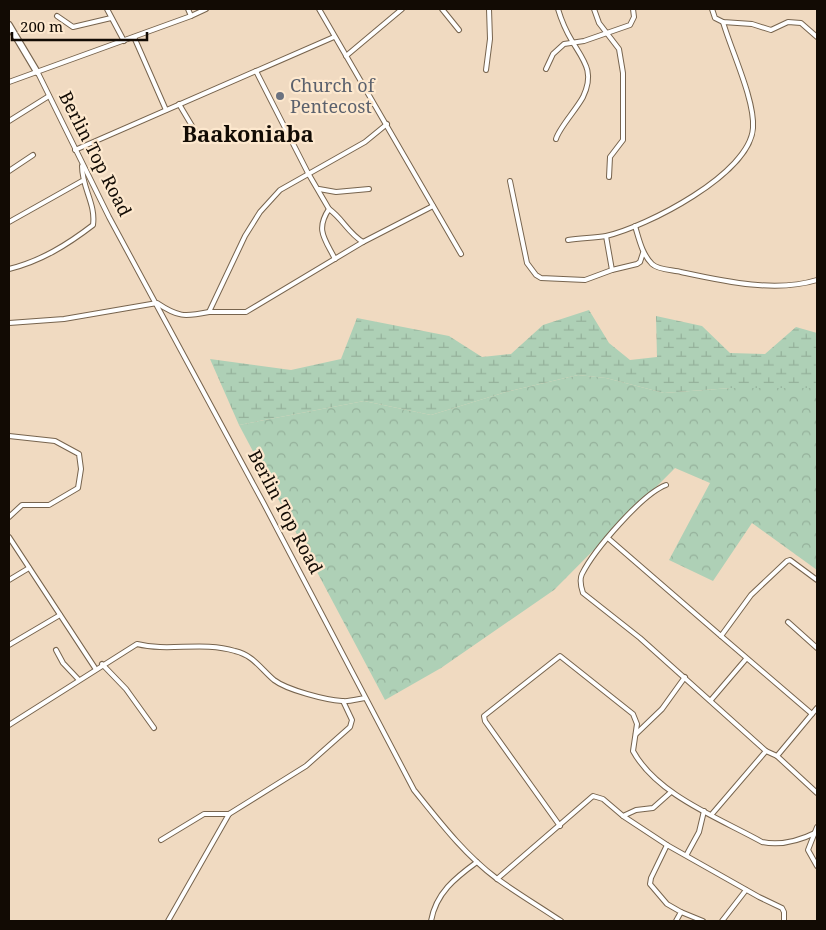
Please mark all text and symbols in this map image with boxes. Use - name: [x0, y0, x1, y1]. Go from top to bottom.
- scale bar: [12, 10, 148, 42]
- text: 200 m: [20, 16, 63, 36]
- place label: Church of Pentecost: [290, 73, 376, 118]
- street label: Berlin Top Road: [54, 87, 138, 220]
- marker: Church of Pentecost: [274, 90, 286, 102]
- district label: Baakoniaba: [182, 118, 314, 148]
- street label: Berlin Top Road: [243, 445, 329, 578]

